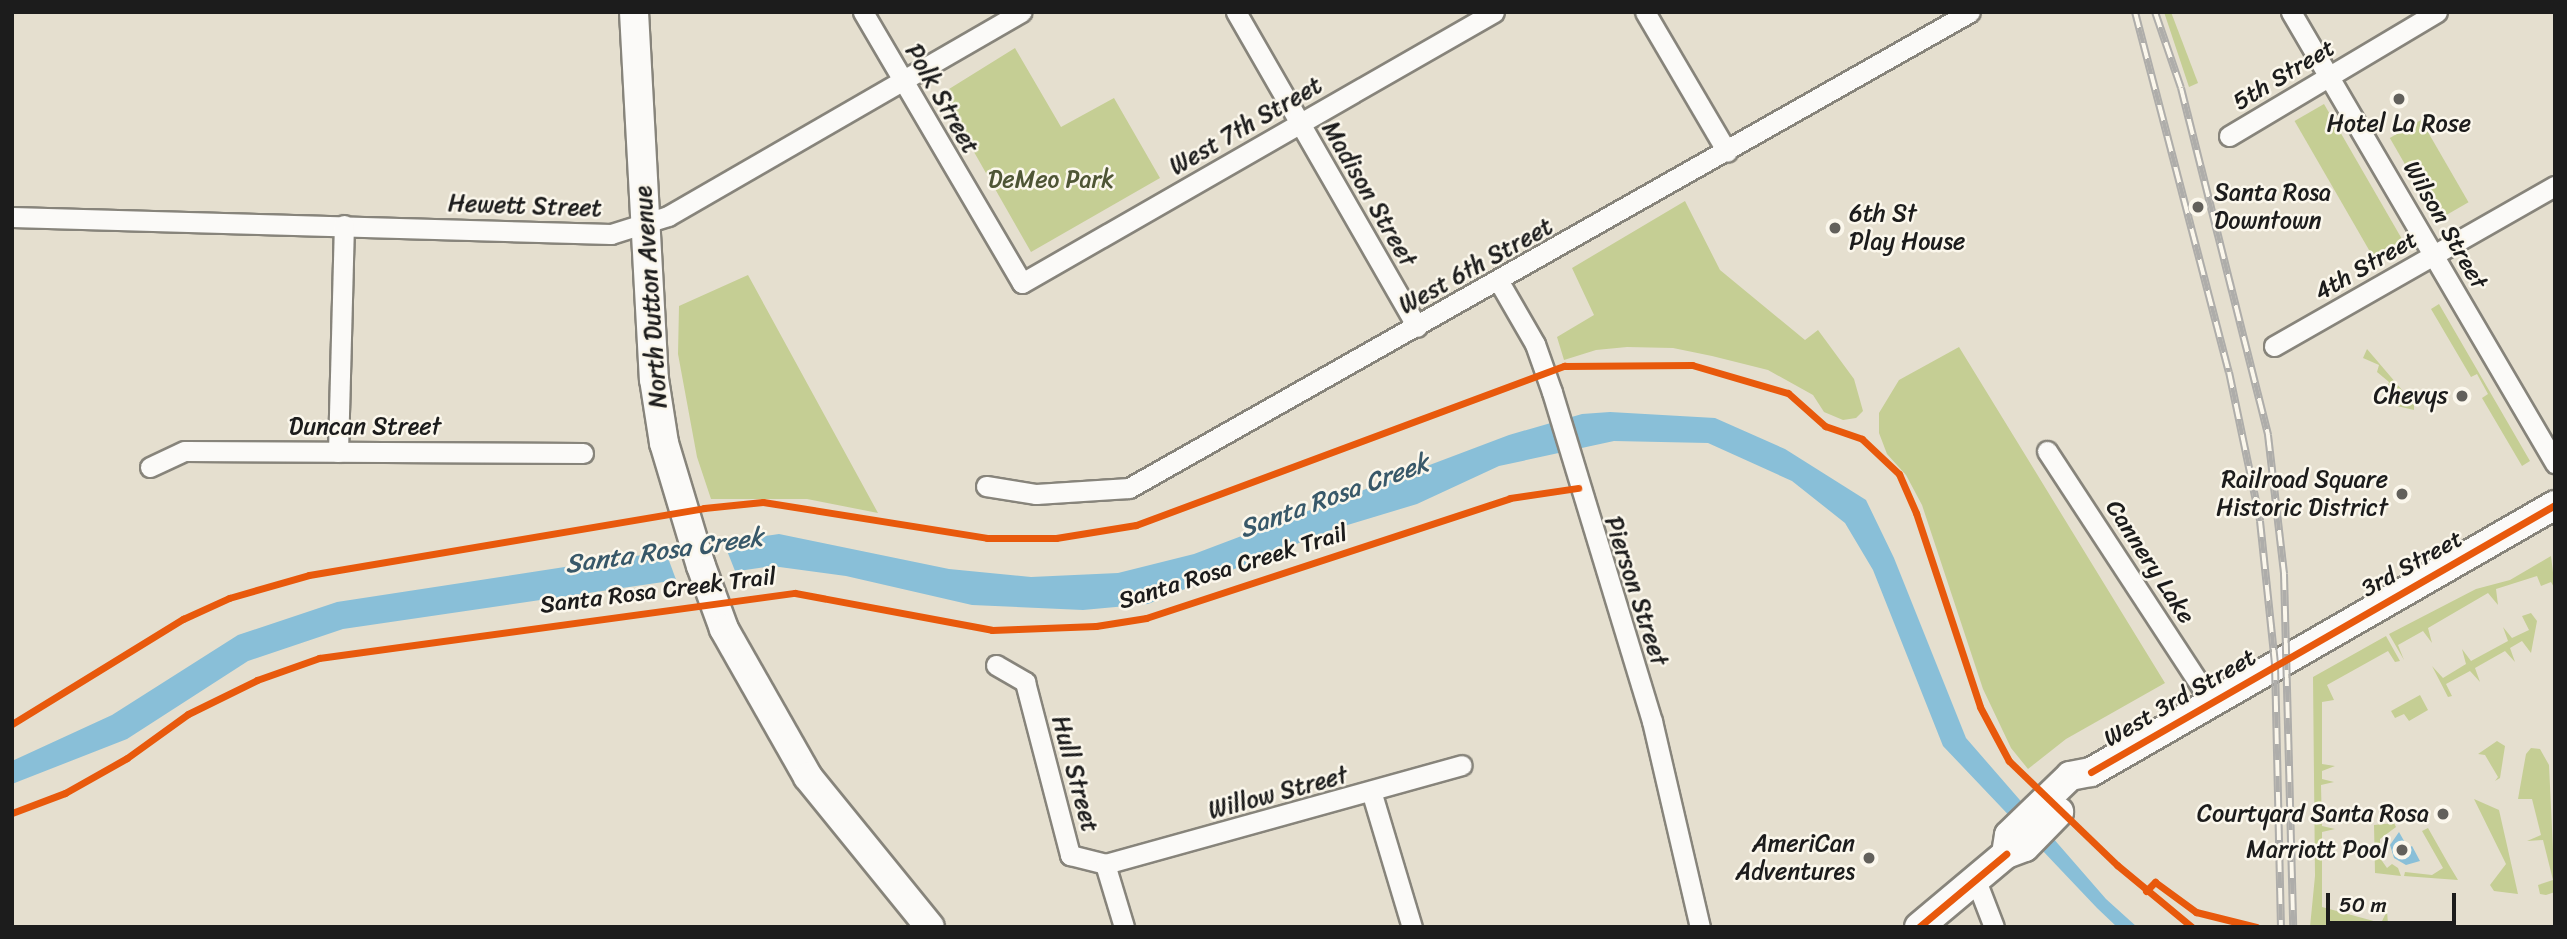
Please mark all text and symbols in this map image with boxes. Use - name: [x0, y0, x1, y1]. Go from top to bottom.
- street label: 5th Street: [2228, 33, 2340, 117]
- street label: Polk Street: [899, 39, 985, 159]
- street label: West 7th Street: [1165, 71, 1327, 181]
- marker: Hotel La Rose: [2391, 91, 2407, 107]
- place label: Hotel La Rose: [2327, 110, 2471, 138]
- street label: Madison Street: [1316, 116, 1422, 272]
- street label: Wilson Street: [2396, 155, 2494, 295]
- park label: DeMeo Park: [988, 166, 1114, 194]
- place label: Santa Rosa Downtown: [2214, 179, 2333, 235]
- street label: North Dutton Avenue: [629, 185, 673, 409]
- street label: Hewett Street: [448, 189, 602, 223]
- marker: Santa Rosa Downtown: [2188, 197, 2208, 217]
- place label: 6th St Play House: [1849, 200, 1966, 256]
- street label: West 6th Street: [1394, 212, 1558, 320]
- marker: 6th St Play House: [1827, 220, 1843, 236]
- street label: 4th Street: [2309, 225, 2423, 307]
- place label: Chevys: [2374, 382, 2448, 410]
- marker: Chevys: [2454, 388, 2470, 404]
- street label: Duncan Street: [288, 413, 442, 441]
- water label: Santa Rosa Creek: [1233, 447, 1435, 545]
- place label: Railroad Square Historic District: [2215, 466, 2388, 522]
- marker: Railroad Square Historic District: [2394, 486, 2410, 502]
- street label: Cannery Lake: [2099, 495, 2201, 629]
- street label: Pierson Street: [1598, 513, 1674, 669]
- street label: Santa Rosa Creek Trail: [1114, 518, 1352, 616]
- water label: Santa Rosa Creek: [561, 521, 767, 581]
- street label: 3rd Street: [2356, 524, 2468, 604]
- street label: Santa Rosa Creek Trail: [537, 562, 779, 620]
- street label: West 3rd Street: [2099, 643, 2261, 753]
- street label: Hull Street: [1046, 713, 1104, 835]
- street label: Willow Street: [1205, 761, 1351, 825]
- place label: Courtyard Santa Rosa: [2197, 800, 2429, 828]
- marker: Courtyard Santa Rosa: [2435, 806, 2451, 822]
- place label: AmeriCan Adventures: [1735, 830, 1855, 886]
- place label: Marriott Pool: [2246, 836, 2388, 864]
- marker: Marriott Pool: [2394, 842, 2410, 858]
- marker: AmeriCan Adventures: [1861, 850, 1877, 866]
- scale bar: [2329, 880, 2458, 924]
- text: 50 m: [2339, 886, 2387, 924]

